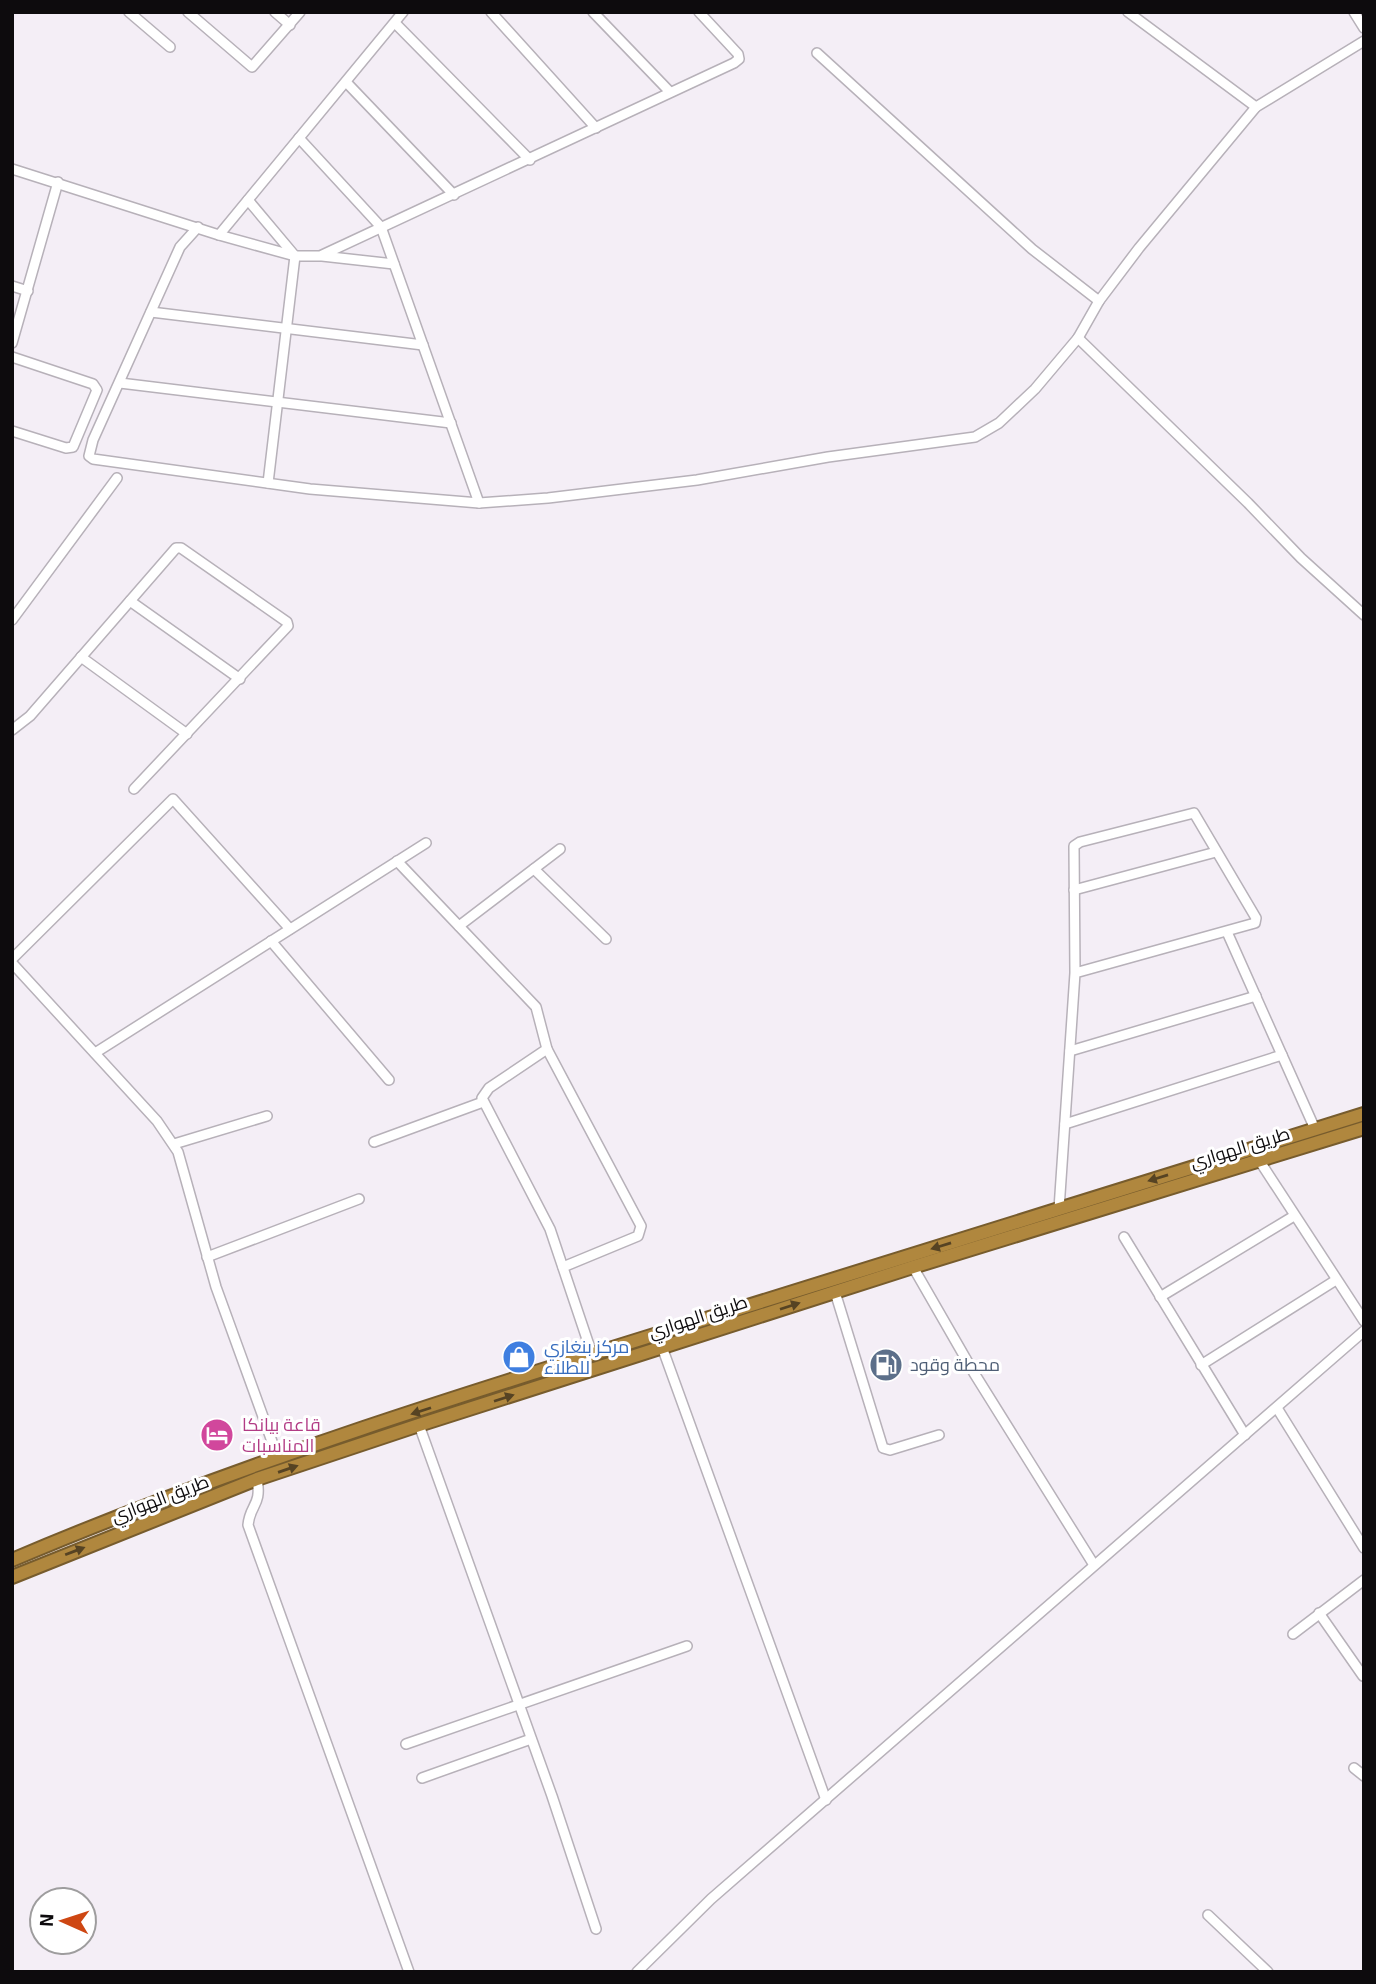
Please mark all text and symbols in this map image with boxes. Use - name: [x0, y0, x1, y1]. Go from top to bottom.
- street label: طريق الهواري: [1186, 1117, 1294, 1178]
- one-way arrow: [1148, 1173, 1169, 1184]
- one-way arrow: [931, 1241, 952, 1251]
- street label: طريق الهواري: [644, 1285, 752, 1348]
- one-way arrow: [780, 1301, 801, 1311]
- place label: مركز بنغازي للطلاء: [544, 1330, 629, 1384]
- shop icon: مركز بنغازي للطلاء: [500, 1338, 538, 1376]
- fuel station icon: محطة وقود: [867, 1346, 905, 1384]
- place label: محطة وقود: [910, 1348, 1000, 1381]
- one-way arrow: [493, 1392, 514, 1403]
- one-way arrow: [410, 1406, 431, 1417]
- place label: قاعة بيانكا المناسبات: [242, 1408, 321, 1462]
- hotel icon: قاعة بيانكا المناسبات: [198, 1416, 236, 1454]
- one-way arrow: [277, 1463, 298, 1474]
- street label: طريق الهواري: [106, 1465, 214, 1532]
- one-way arrow: [65, 1545, 86, 1556]
- north arrow: [28, 1886, 98, 1956]
- text: N: [28, 1913, 64, 1928]

